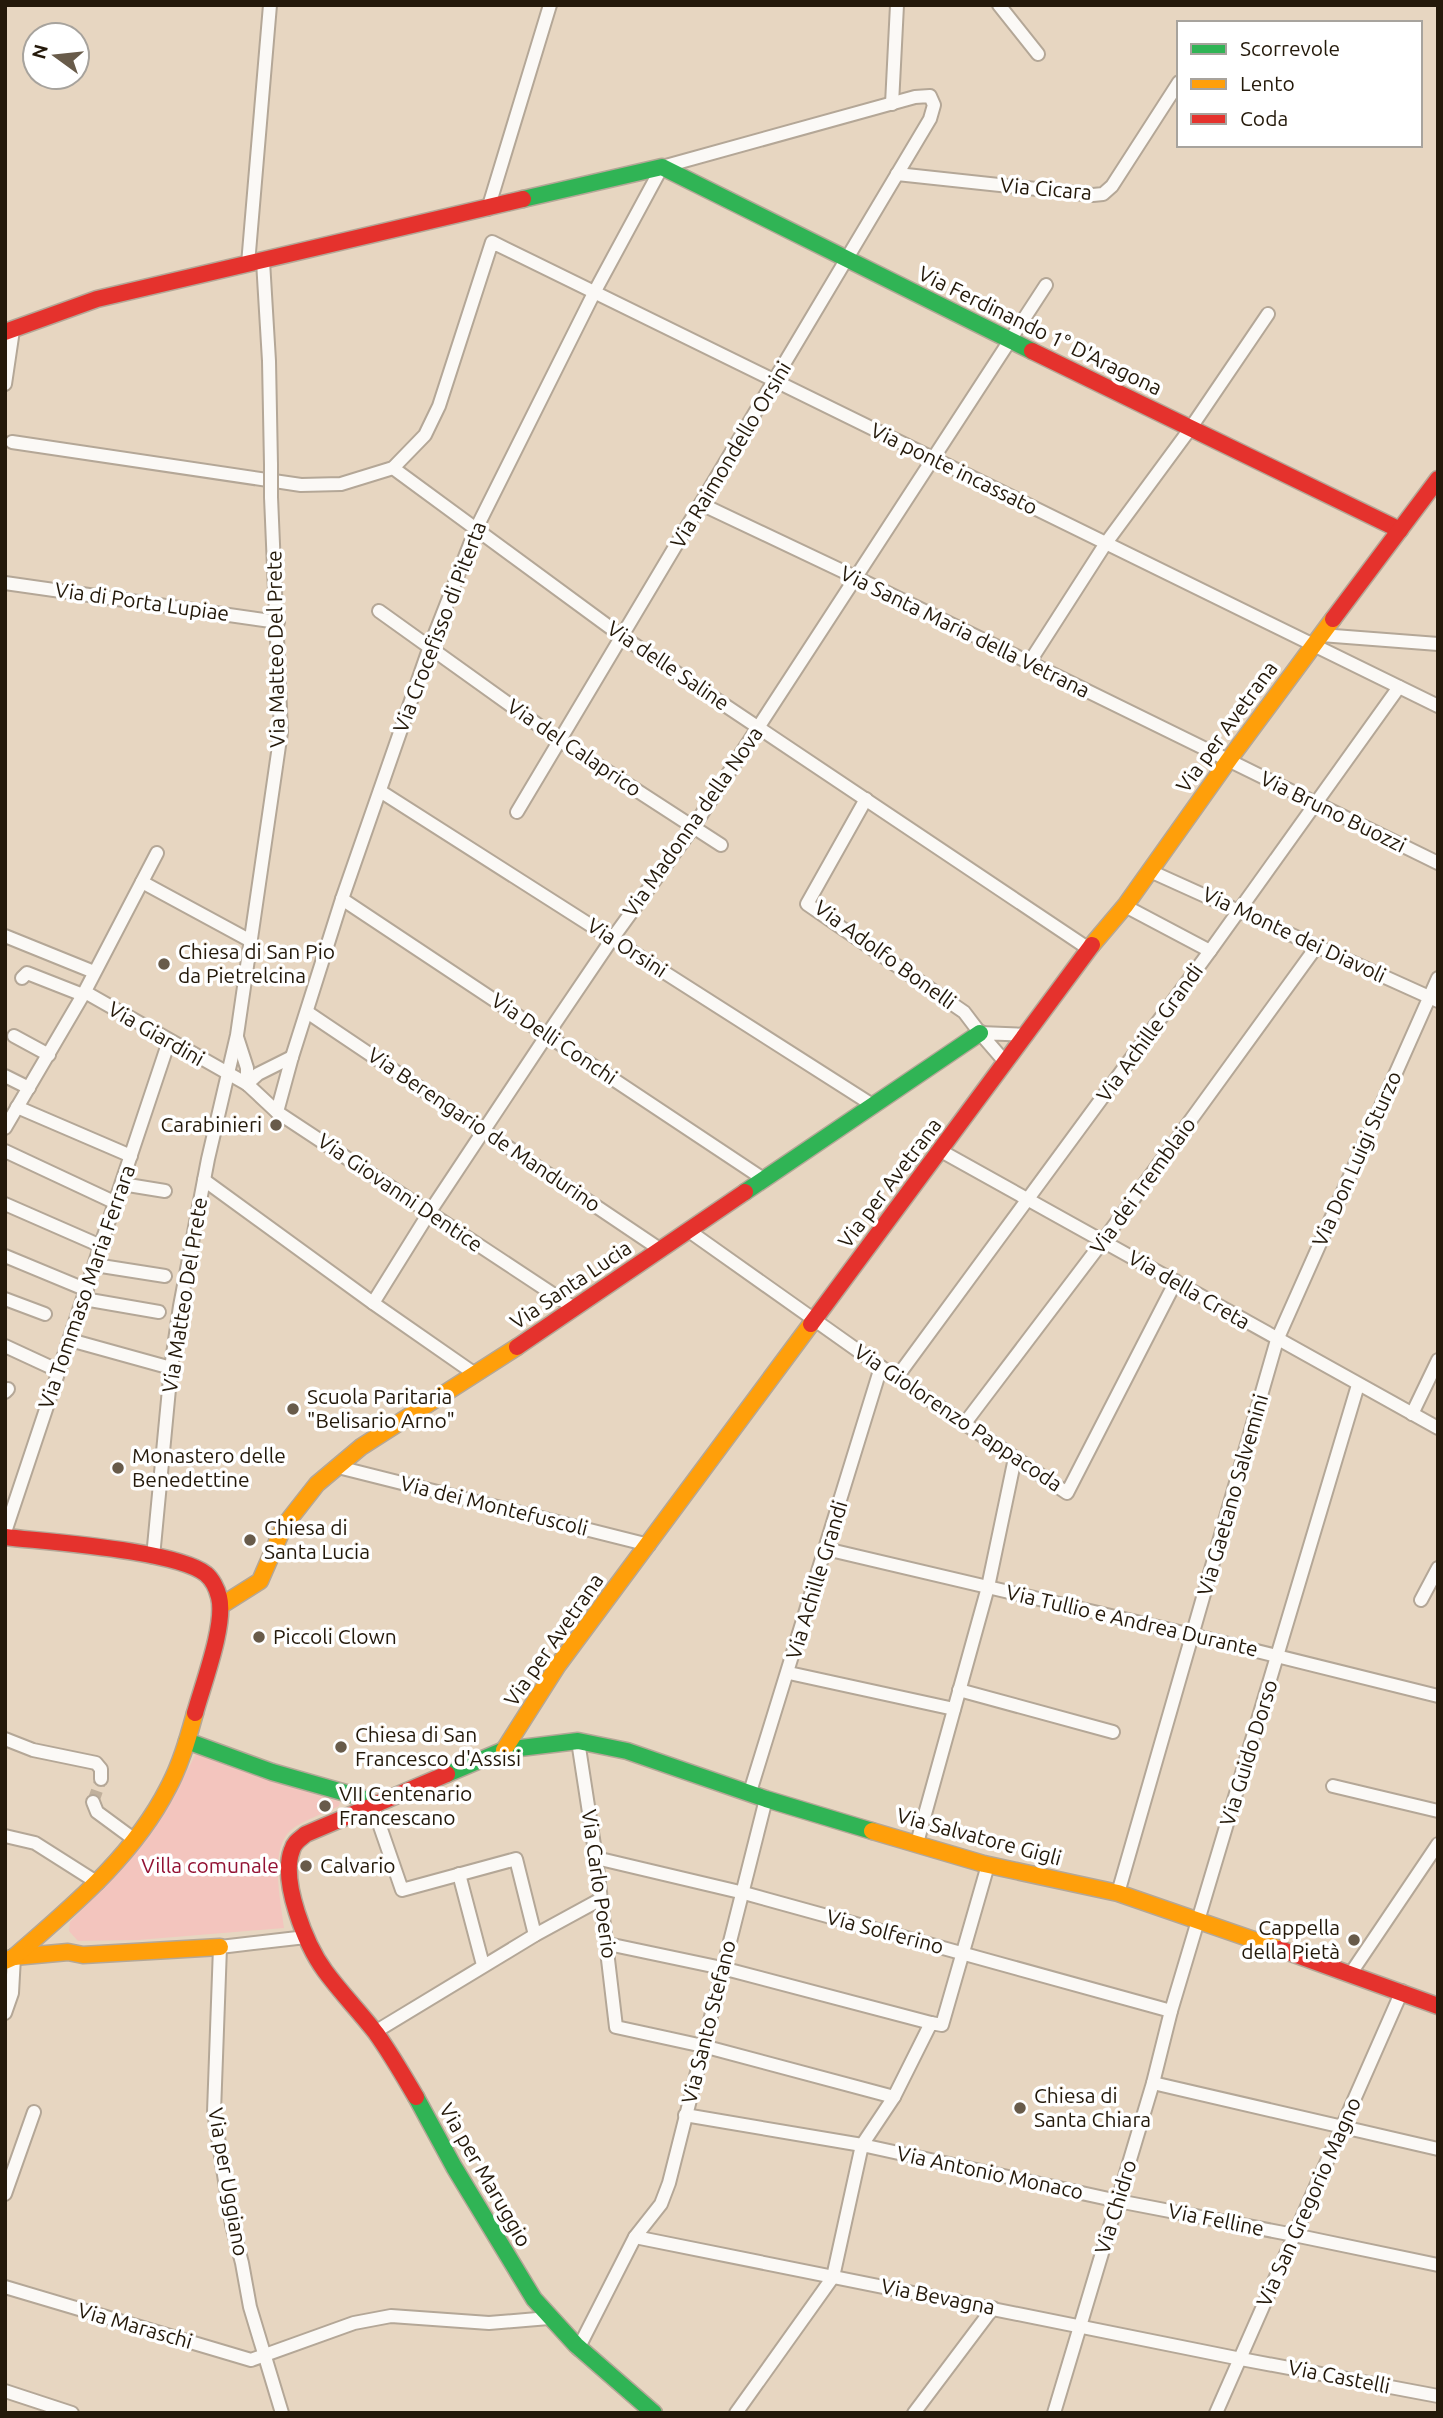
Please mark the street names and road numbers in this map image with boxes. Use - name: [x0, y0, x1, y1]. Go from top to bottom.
- street label: Via Cicara: [999, 172, 1093, 204]
- street label: Via Ferdinando 1° D'Aragona: [915, 261, 1166, 400]
- street label: Via Raimondello Orsini: [665, 357, 795, 552]
- street label: Via ponte incassato: [867, 417, 1042, 519]
- street label: Via Crocefisso di Piterta: [388, 518, 490, 736]
- street label: Via Matteo Del Prete: [261, 550, 289, 748]
- street label: Via Santa Maria della Vetrana: [837, 560, 1094, 702]
- street label: Via di Porta Lupiae: [53, 577, 231, 625]
- street label: Via delle Saline: [603, 616, 734, 715]
- street label: Via per Avetrana: [1171, 656, 1282, 797]
- street label: Via del Calaprico: [503, 694, 646, 801]
- street label: Via Madonna della Nova: [617, 722, 767, 921]
- street label: Via Bruno Buozzi: [1257, 765, 1410, 857]
- street label: Via Monte dei Diavoli: [1199, 881, 1390, 987]
- street label: Via Adolfo Bonelli: [810, 895, 961, 1014]
- street label: Via Orsini: [583, 913, 672, 982]
- street label: Via Achille Grandi: [1091, 959, 1207, 1106]
- street label: Via Delli Conchi: [487, 987, 622, 1089]
- street label: Via Giardini: [104, 996, 209, 1070]
- street label: Via Berengario de Mandurino: [364, 1042, 605, 1216]
- street label: Via Don Luigi Sturzo: [1307, 1067, 1406, 1250]
- street label: Via dei Tremblaio: [1085, 1112, 1200, 1258]
- street label: Via per Avetrana: [833, 1113, 946, 1252]
- street label: Via Giovanni Dentice: [313, 1128, 488, 1256]
- street label: Via Tommaso Maria Ferrara: [33, 1161, 139, 1412]
- street label: Via Matteo Del Prete: [157, 1195, 211, 1394]
- street label: Via Santa Lucia: [505, 1235, 635, 1333]
- street label: Via della Creta: [1124, 1245, 1255, 1334]
- street label: Via Giolorenzo Pappacoda: [850, 1339, 1067, 1496]
- street label: Via Gaetano Salvemini: [1192, 1391, 1272, 1598]
- street label: Via dei Montefuscoli: [398, 1470, 591, 1540]
- street label: Via Achille Grandi: [780, 1497, 852, 1662]
- street label: Via per Avetrana: [499, 1569, 608, 1710]
- street label: Via Tullio e Andrea Durante: [1004, 1579, 1261, 1661]
- street label: Via Guido Dorso: [1214, 1677, 1282, 1829]
- street label: Via Salvatore Gigli: [894, 1802, 1064, 1870]
- street label: Via Carlo Poerio: [578, 1808, 622, 1960]
- street label: Via Solferino: [824, 1904, 947, 1958]
- street label: Via Santo Stefano: [676, 1938, 740, 2106]
- street label: Via San Gregorio Magno: [1251, 2093, 1365, 2310]
- street label: Via per Maruggio: [435, 2098, 537, 2251]
- street label: Via per Uggiano: [204, 2106, 254, 2258]
- street label: Via Antonio Monaco: [895, 2140, 1086, 2204]
- street label: Via Chidro: [1089, 2157, 1141, 2257]
- street label: Via Felline: [1166, 2198, 1266, 2240]
- street label: Via Bevagna: [879, 2273, 997, 2319]
- street label: Via Maraschi: [75, 2297, 196, 2353]
- street label: Via Castelli: [1286, 2354, 1392, 2398]

